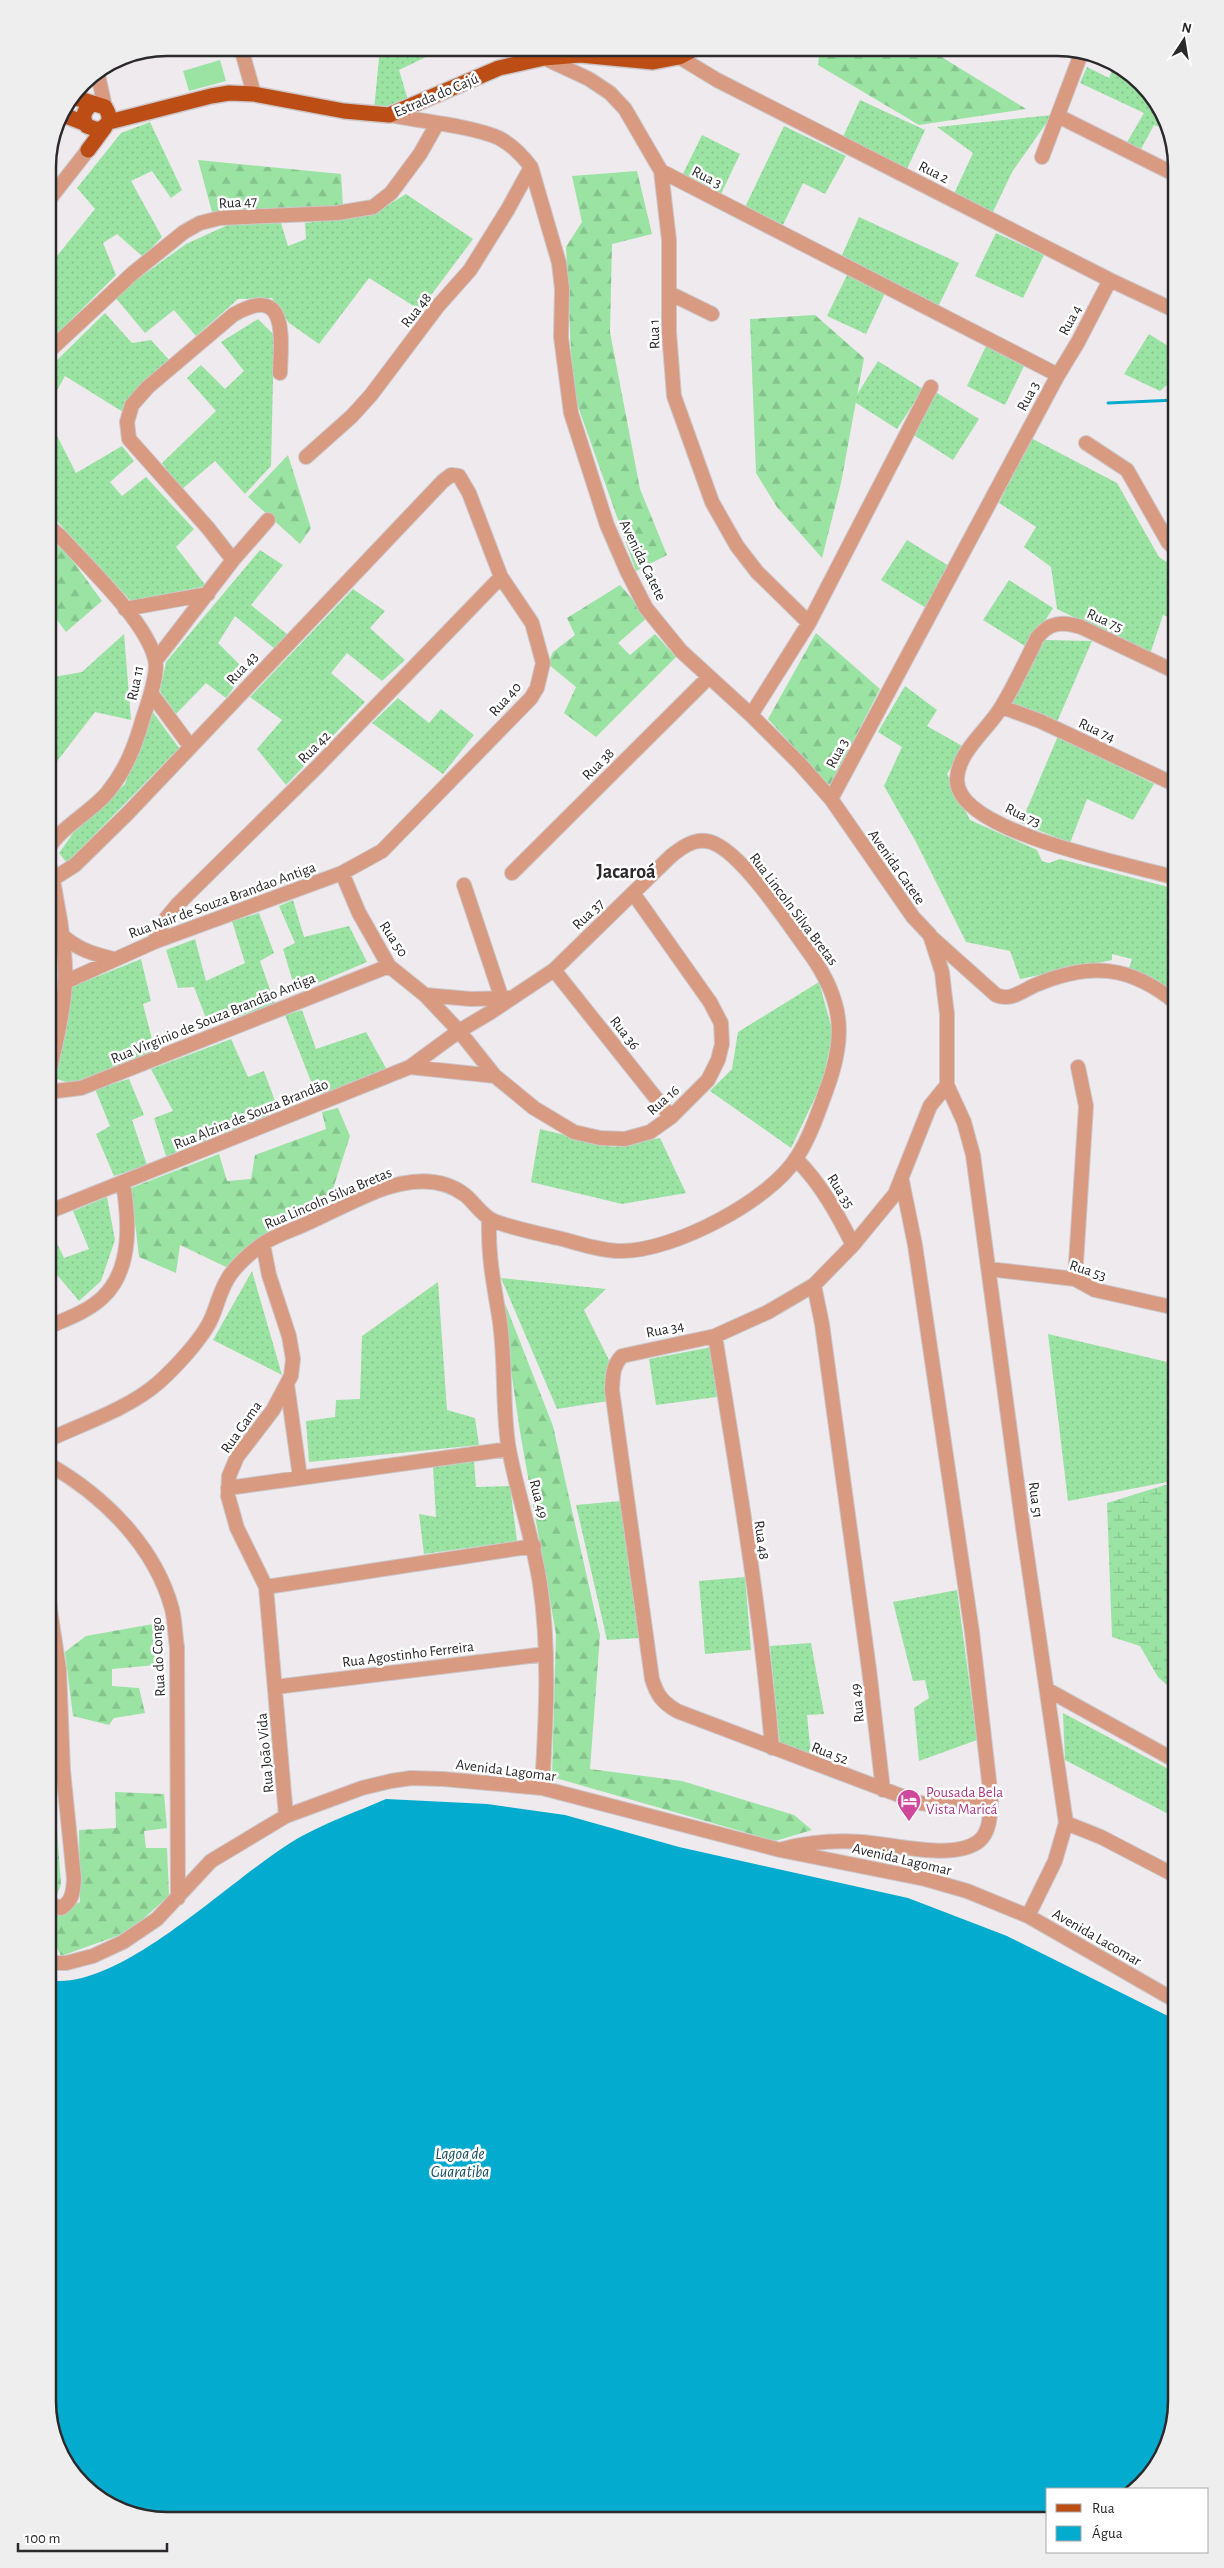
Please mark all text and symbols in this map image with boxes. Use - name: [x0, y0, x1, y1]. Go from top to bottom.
- north arrow: [1159, 15, 1209, 65]
- text: N: [1180, 20, 1193, 36]
- street label: Estrada do Cajú: [392, 71, 481, 120]
- street label: Rua 2: [916, 159, 952, 186]
- street label: Rua 3: [689, 164, 724, 191]
- street label: Rua 47: [218, 194, 258, 211]
- street label: Rua 48: [398, 290, 434, 330]
- street label: Rua 4: [1056, 302, 1085, 338]
- street label: Rua 1: [646, 319, 663, 349]
- street label: Rua 3: [1014, 379, 1042, 414]
- street label: Avenida Catete: [617, 518, 669, 603]
- street label: Rua 75: [1085, 606, 1125, 635]
- street label: Rua 43: [224, 649, 261, 688]
- street label: Rua 11: [124, 664, 147, 702]
- street label: Rua 40: [486, 679, 524, 719]
- street label: Rua 74: [1076, 716, 1117, 745]
- street label: Rua 42: [295, 728, 334, 766]
- street label: Rua 3: [823, 736, 851, 771]
- street label: Rua 38: [579, 745, 617, 783]
- street label: Rua 73: [1003, 801, 1043, 830]
- street label: Avenida Catete: [865, 827, 928, 908]
- street label: Rua Lincoln Silva Bretas: [747, 850, 841, 968]
- street label: Rua Nair de Souza Brandao Antiga: [127, 860, 318, 941]
- district label: Jacaroá: [596, 862, 656, 882]
- street label: Rua 37: [570, 896, 607, 933]
- street label: Rua 50: [377, 919, 411, 960]
- street label: Rua Virginio de Souza Brandão Antiga: [109, 970, 318, 1066]
- street label: Rua 36: [607, 1014, 642, 1053]
- street label: Rua Alzira de Souza Brandão: [172, 1077, 331, 1152]
- street label: Rua 16: [644, 1082, 682, 1118]
- street label: Rua Lincoln Silva Bretas: [262, 1165, 394, 1232]
- street label: Rua 35: [824, 1171, 857, 1211]
- street label: Rua 53: [1068, 1258, 1108, 1283]
- street label: Rua 34: [645, 1318, 685, 1341]
- street label: Rua Gama: [218, 1399, 265, 1456]
- street label: Rua 49: [526, 1478, 551, 1520]
- street label: Rua 51: [1026, 1481, 1045, 1519]
- street label: Rua 48: [751, 1520, 772, 1561]
- street label: Rua do Congo: [149, 1617, 168, 1697]
- street label: Rua Agostinho Ferreira: [341, 1639, 475, 1670]
- street label: Rua 49: [848, 1683, 867, 1723]
- street label: Rua João Vida: [255, 1712, 276, 1794]
- street label: Rua 52: [809, 1740, 850, 1767]
- street label: Avenida Lagomar: [455, 1757, 557, 1784]
- place label: Pousada Bela Vista Maricá: [926, 1785, 1003, 1817]
- hotel icon: Pousada Bela Vista Maricá: [896, 1788, 922, 1822]
- street label: Avenida Lagomar: [851, 1841, 953, 1878]
- street label: Avenida Lacomar: [1050, 1906, 1144, 1969]
- water label: Lagoa de Guaratiba: [431, 2146, 489, 2180]
- legend: [1046, 2488, 1209, 2553]
- text: Rua: [1092, 2501, 1115, 2516]
- scale bar: [18, 2520, 166, 2552]
- text: Água: [1092, 2524, 1123, 2541]
- text: 100 m: [25, 2531, 60, 2546]

